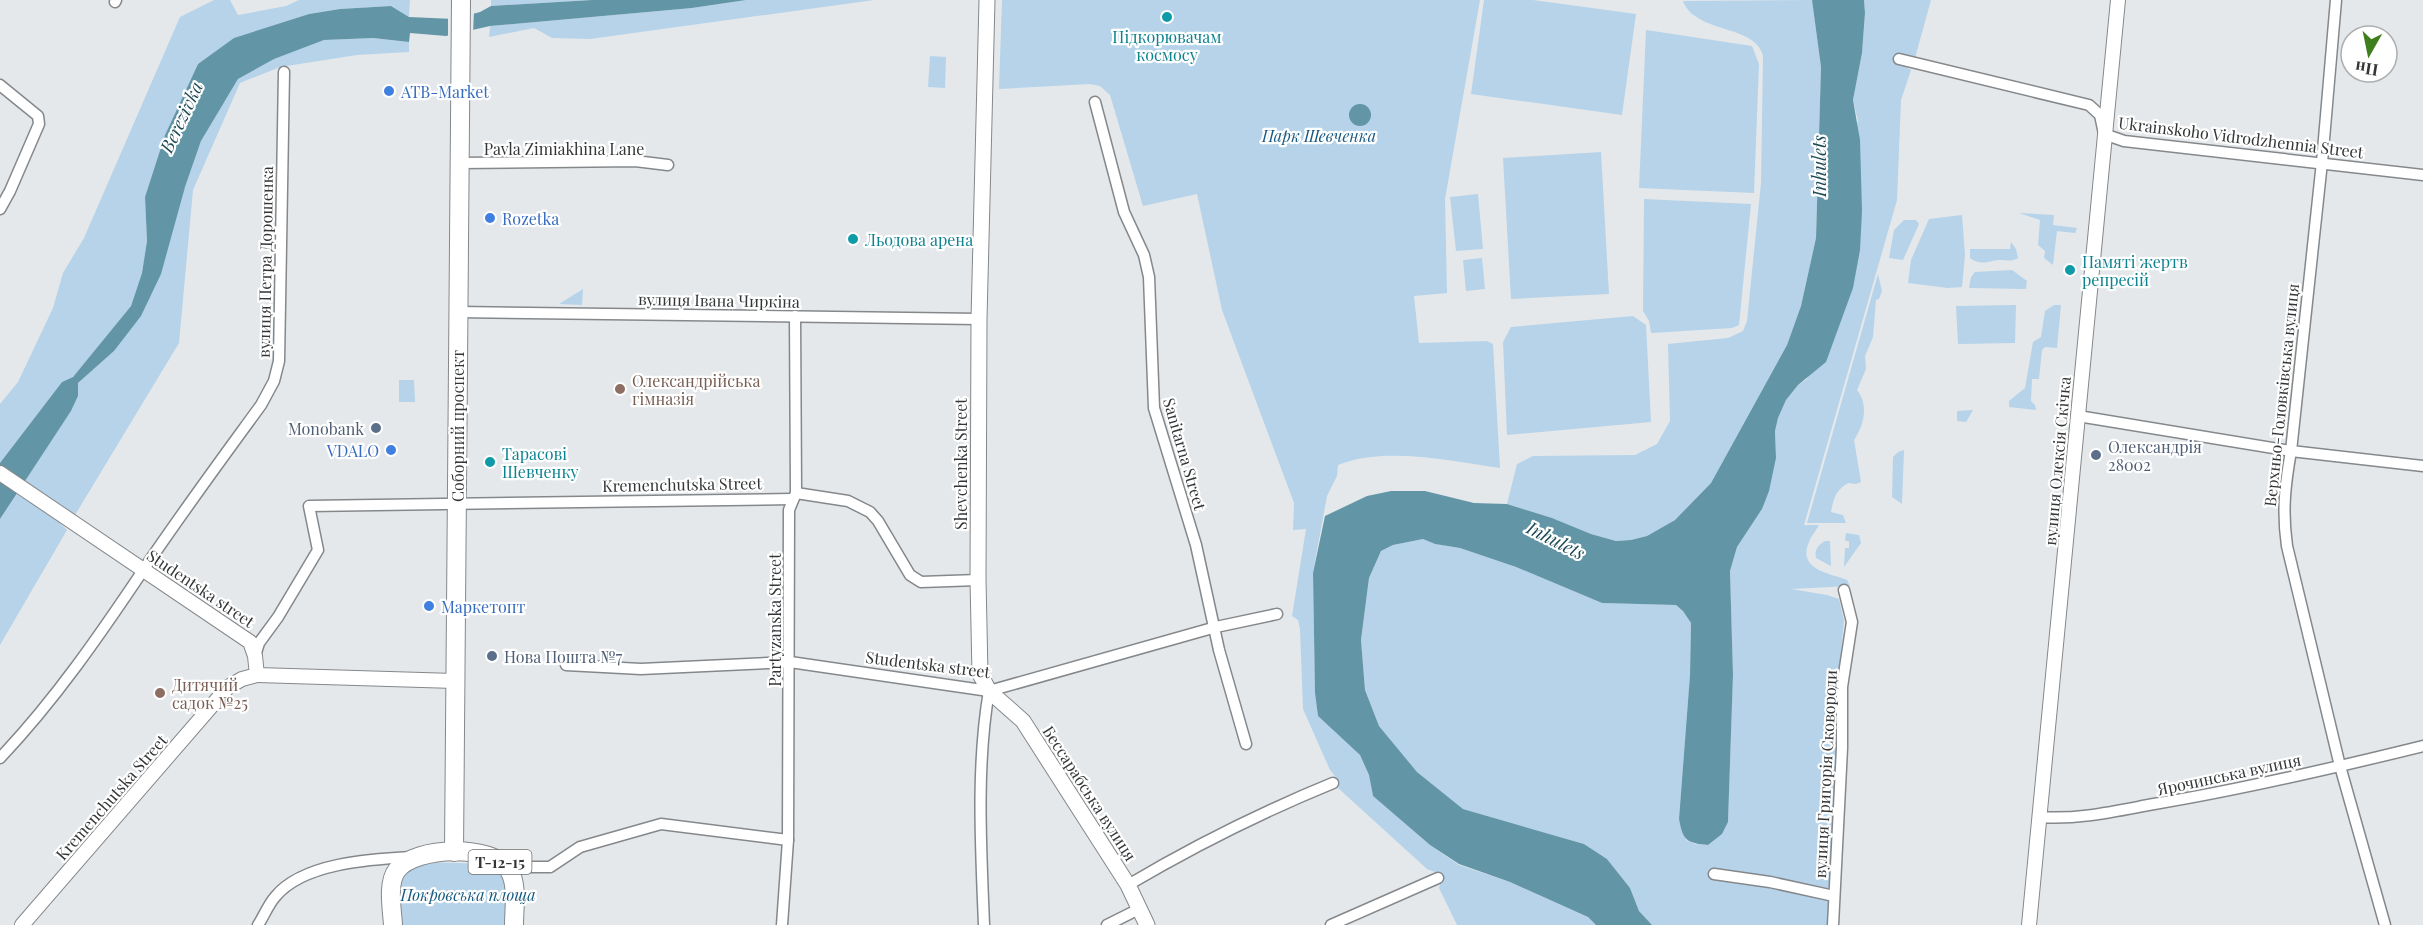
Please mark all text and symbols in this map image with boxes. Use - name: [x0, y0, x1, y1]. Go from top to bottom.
- marker: Підкорювачам космосу: [1160, 10, 1174, 24]
- north arrow: [2339, 24, 2399, 84]
- place label: Підкорювачам космосу: [1112, 26, 1222, 65]
- text: Пн: [2354, 57, 2380, 81]
- water label: Berezivka: [154, 78, 208, 157]
- place label: ATB-Market: [400, 81, 489, 102]
- marker: ATB-Market: [382, 84, 396, 98]
- street label: Ukrainskoho Vidrodzhennia Street: [2117, 112, 2365, 162]
- park label: Парк Шевченка: [1261, 125, 1376, 146]
- water label: Inhulets: [1807, 135, 1831, 198]
- street label: Pavla Zimiakhina Lane: [484, 138, 644, 159]
- street label: вулиця Петра Дорошенка: [253, 166, 277, 358]
- place label: Rozetka: [502, 208, 559, 229]
- marker: Rozetka: [483, 211, 497, 225]
- place label: Льодова арена: [864, 229, 973, 250]
- marker: Льодова арена: [846, 232, 860, 246]
- place label: Памяті жертв репресій: [2082, 251, 2188, 290]
- marker: Памяті жертв репресій: [2063, 263, 2077, 277]
- street label: Верхньо-Головківська вулиця: [2259, 282, 2303, 508]
- street label: вулиця Івана Чиркіна: [638, 288, 800, 312]
- street label: Соборний проспект: [447, 350, 468, 502]
- place label: Олександрійська гімназія: [632, 370, 761, 409]
- street label: вулиця Олексія Скічка: [2039, 376, 2075, 546]
- marker: Олександрійська гімназія: [613, 382, 627, 396]
- street label: Sanitarna Street: [1159, 395, 1211, 513]
- street label: Shevchenka Street: [950, 398, 971, 530]
- place label: Monobank: [288, 418, 364, 439]
- marker: Monobank: [369, 421, 383, 435]
- place label: Олександрія 28002: [2108, 436, 2202, 475]
- place label: VDALO: [326, 440, 379, 461]
- marker: VDALO: [384, 443, 398, 457]
- place label: Тарасові Шевченку: [502, 443, 579, 482]
- marker: Олександрія 28002: [2089, 448, 2103, 462]
- marker: Тарасові Шевченку: [483, 455, 497, 469]
- street label: Kremenchutska Street: [602, 472, 762, 496]
- water label: Inhulets: [1522, 515, 1589, 565]
- street label: Studentska street: [143, 544, 259, 632]
- street label: Partyzanska Street: [764, 553, 785, 687]
- place label: Маркетопт: [441, 596, 526, 617]
- marker: Маркетопт: [422, 599, 436, 613]
- place label: Нова Пошта №7: [504, 646, 623, 667]
- street label: Studentska street: [865, 646, 992, 682]
- marker: Нова Пошта №7: [485, 649, 499, 663]
- street label: вулиця Григорія Сковороди: [1809, 669, 1841, 879]
- place label: Дитячий садок №25: [172, 674, 248, 713]
- marker: Дитячий садок №25: [153, 686, 167, 700]
- street label: Бессарабська вулиця: [1038, 721, 1142, 865]
- street label: Kremenchutska Street: [51, 730, 172, 864]
- street label: Ярочинська вулиця: [2154, 748, 2303, 800]
- road number: Т-12-15: [468, 850, 532, 874]
- park label: Покровська площа: [399, 884, 536, 905]

